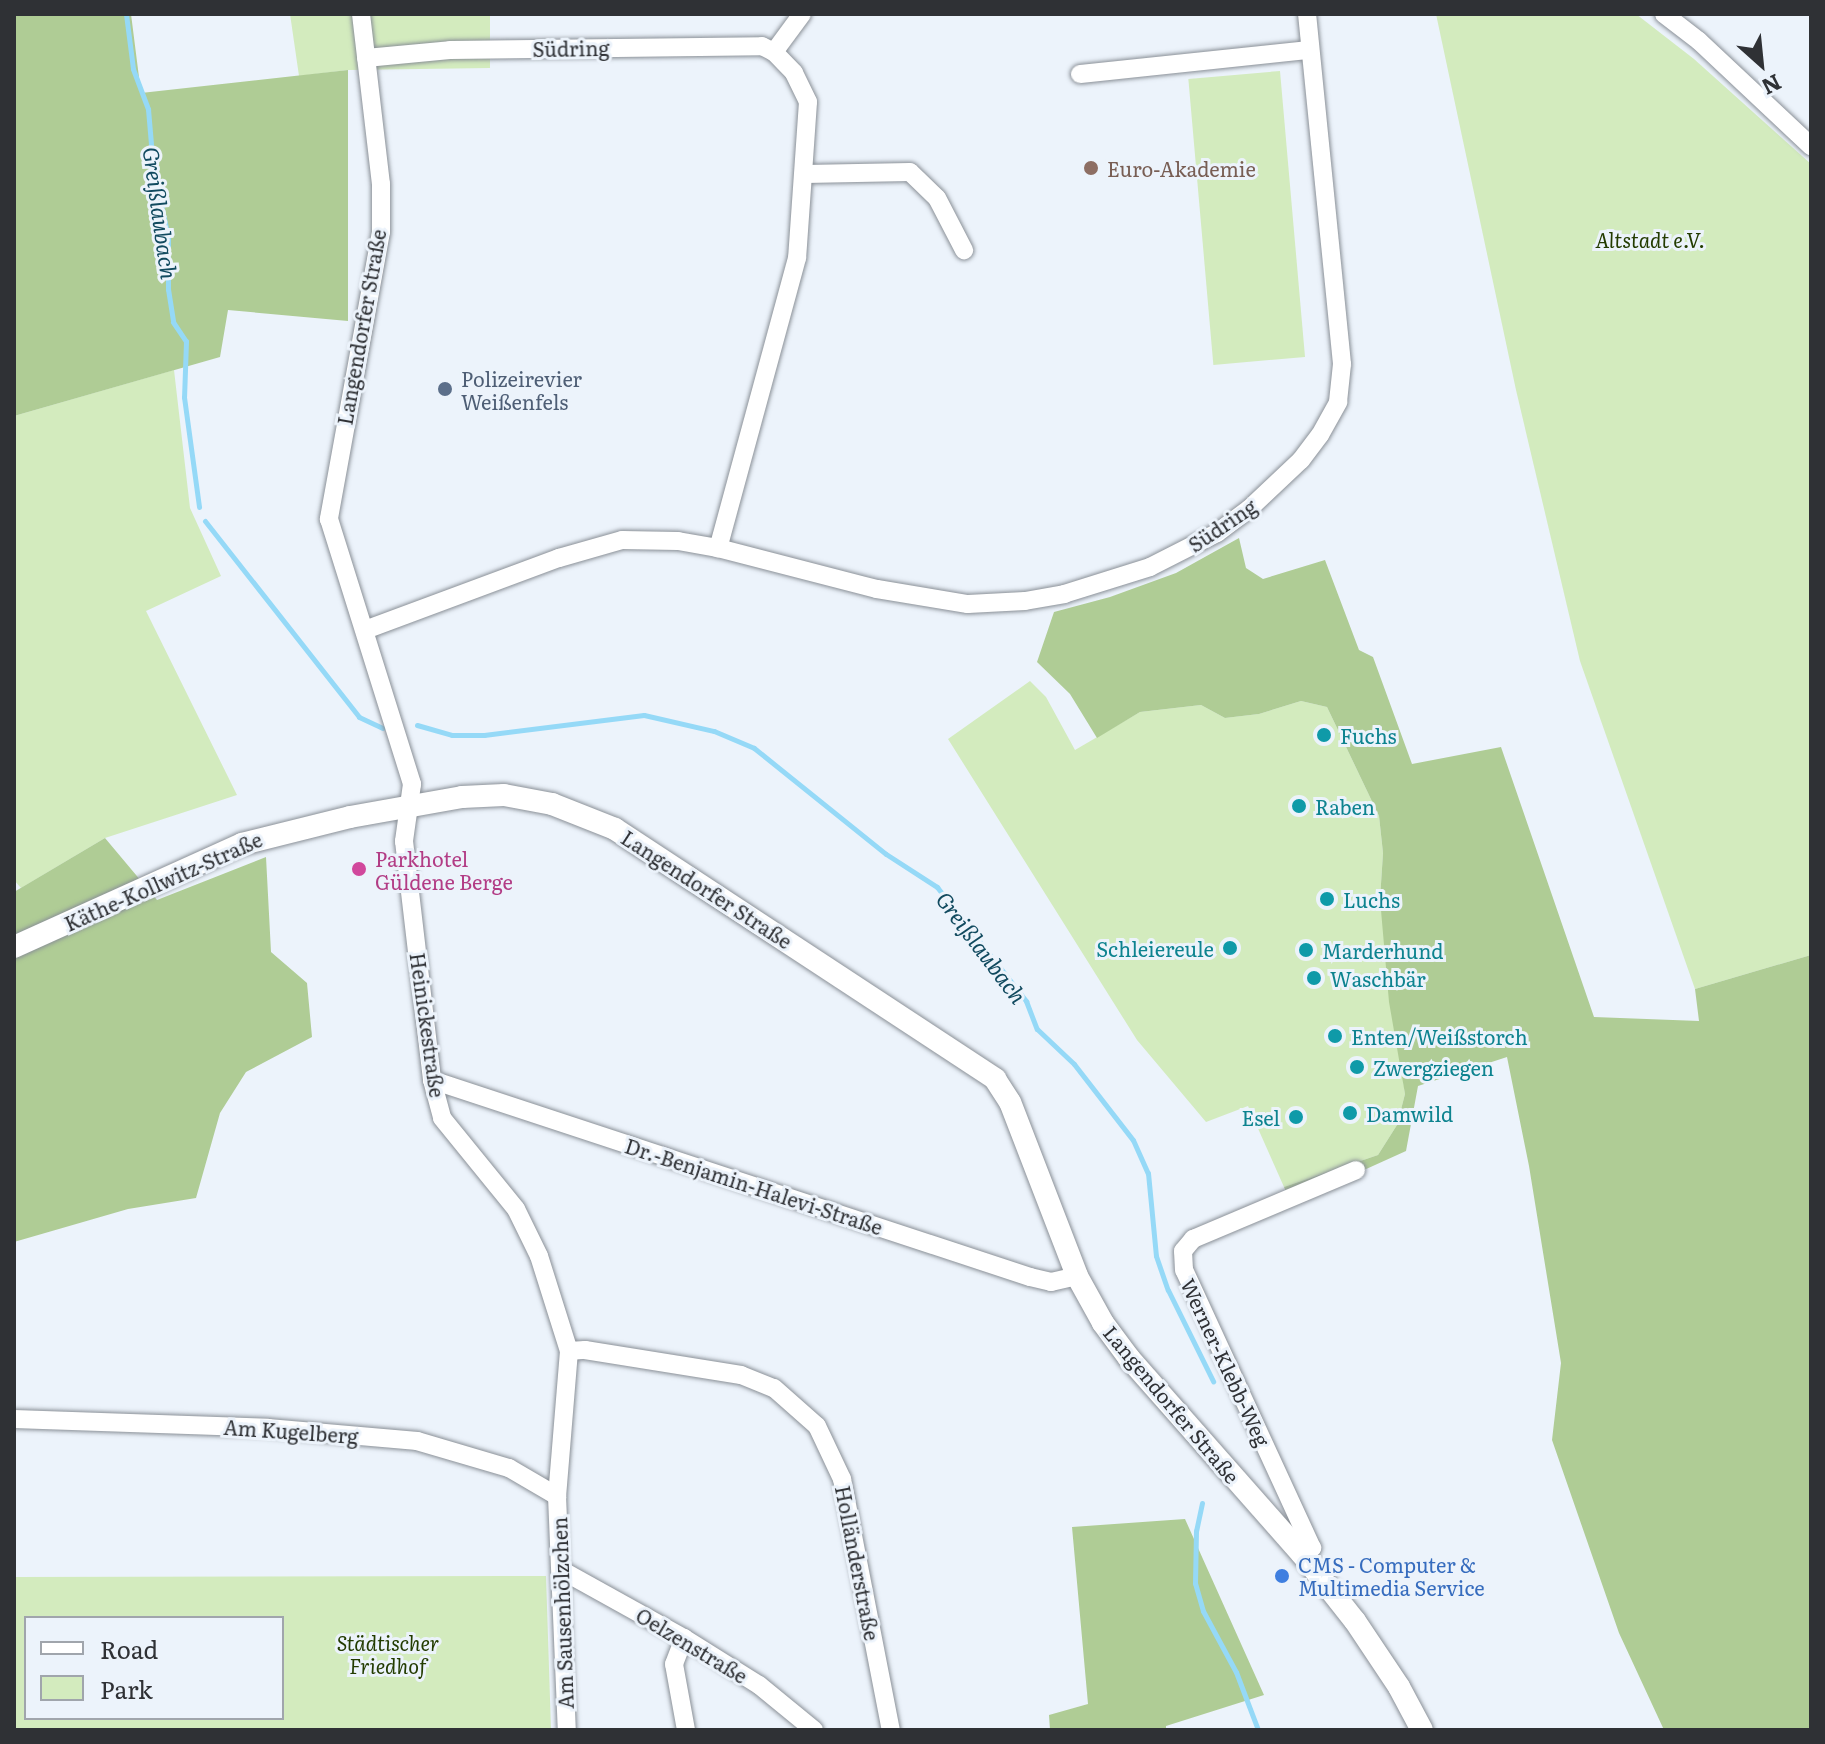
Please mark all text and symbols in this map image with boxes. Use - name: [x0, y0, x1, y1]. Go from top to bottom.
- north arrow: [1721, 24, 1801, 104]
- street label: Südring: [532, 35, 610, 61]
- text: N: [1756, 67, 1788, 105]
- water label: Greißlaubach: [139, 145, 183, 281]
- place label: Euro-Akademie: [1107, 156, 1256, 180]
- marker: Euro-Akademie: [1082, 159, 1100, 177]
- street label: Langendorfer Straße: [332, 227, 390, 427]
- park label: Altstadt e.V.: [1595, 227, 1705, 251]
- place label: Polizeirevier Weißenfels: [461, 366, 582, 413]
- marker: Polizeirevier Weißenfels: [436, 380, 454, 398]
- street label: Südring: [1183, 493, 1261, 557]
- place label: Fuchs: [1340, 723, 1396, 747]
- marker: Fuchs: [1315, 726, 1333, 744]
- place label: Raben: [1315, 794, 1375, 818]
- marker: Raben: [1290, 797, 1308, 815]
- street label: Langendorfer Straße: [617, 825, 797, 953]
- street label: Käthe-Kollwitz-Straße: [60, 827, 266, 935]
- place label: Parkhotel Güldene Berge: [375, 846, 513, 893]
- marker: Parkhotel Güldene Berge: [350, 860, 368, 878]
- water label: Greißlaubach: [931, 886, 1033, 1008]
- place label: Luchs: [1343, 887, 1400, 911]
- marker: Luchs: [1318, 890, 1336, 908]
- place label: Schleiereule: [1096, 936, 1214, 960]
- place label: Marderhund: [1322, 938, 1444, 962]
- marker: Schleiereule: [1221, 939, 1239, 957]
- marker: Marderhund: [1297, 941, 1315, 959]
- street label: Heinickestraße: [406, 951, 450, 1099]
- place label: Waschbär: [1330, 966, 1426, 990]
- marker: Waschbär: [1305, 969, 1323, 987]
- place label: Enten/Weißstorch: [1351, 1024, 1528, 1048]
- marker: Enten/Weißstorch: [1326, 1027, 1344, 1045]
- place label: Zwergziegen: [1373, 1055, 1494, 1079]
- marker: Zwergziegen: [1348, 1058, 1366, 1076]
- place label: Damwild: [1366, 1101, 1453, 1125]
- marker: Damwild: [1341, 1104, 1359, 1122]
- place label: Esel: [1241, 1105, 1280, 1129]
- marker: Esel: [1287, 1108, 1305, 1126]
- street label: Dr.-Benjamin-Halevi-Straße: [622, 1133, 886, 1239]
- street label: Werner-Klebb-Weg: [1177, 1274, 1275, 1450]
- street label: Langendorfer Straße: [1099, 1320, 1245, 1488]
- street label: Am Kugelberg: [223, 1414, 359, 1448]
- street label: Holländerstraße: [831, 1483, 885, 1643]
- street label: Am Sausenhölzchen: [547, 1517, 577, 1709]
- place label: CMS - Computer & Multimedia Service: [1298, 1552, 1485, 1599]
- marker: CMS - Computer & Multimedia Service: [1273, 1567, 1291, 1585]
- street label: Oelzenstraße: [632, 1602, 752, 1688]
- legend: [24, 1616, 284, 1720]
- text: Road: [100, 1631, 158, 1666]
- park label: Städtischer Friedhof: [337, 1631, 439, 1678]
- text: Park: [100, 1671, 153, 1706]

